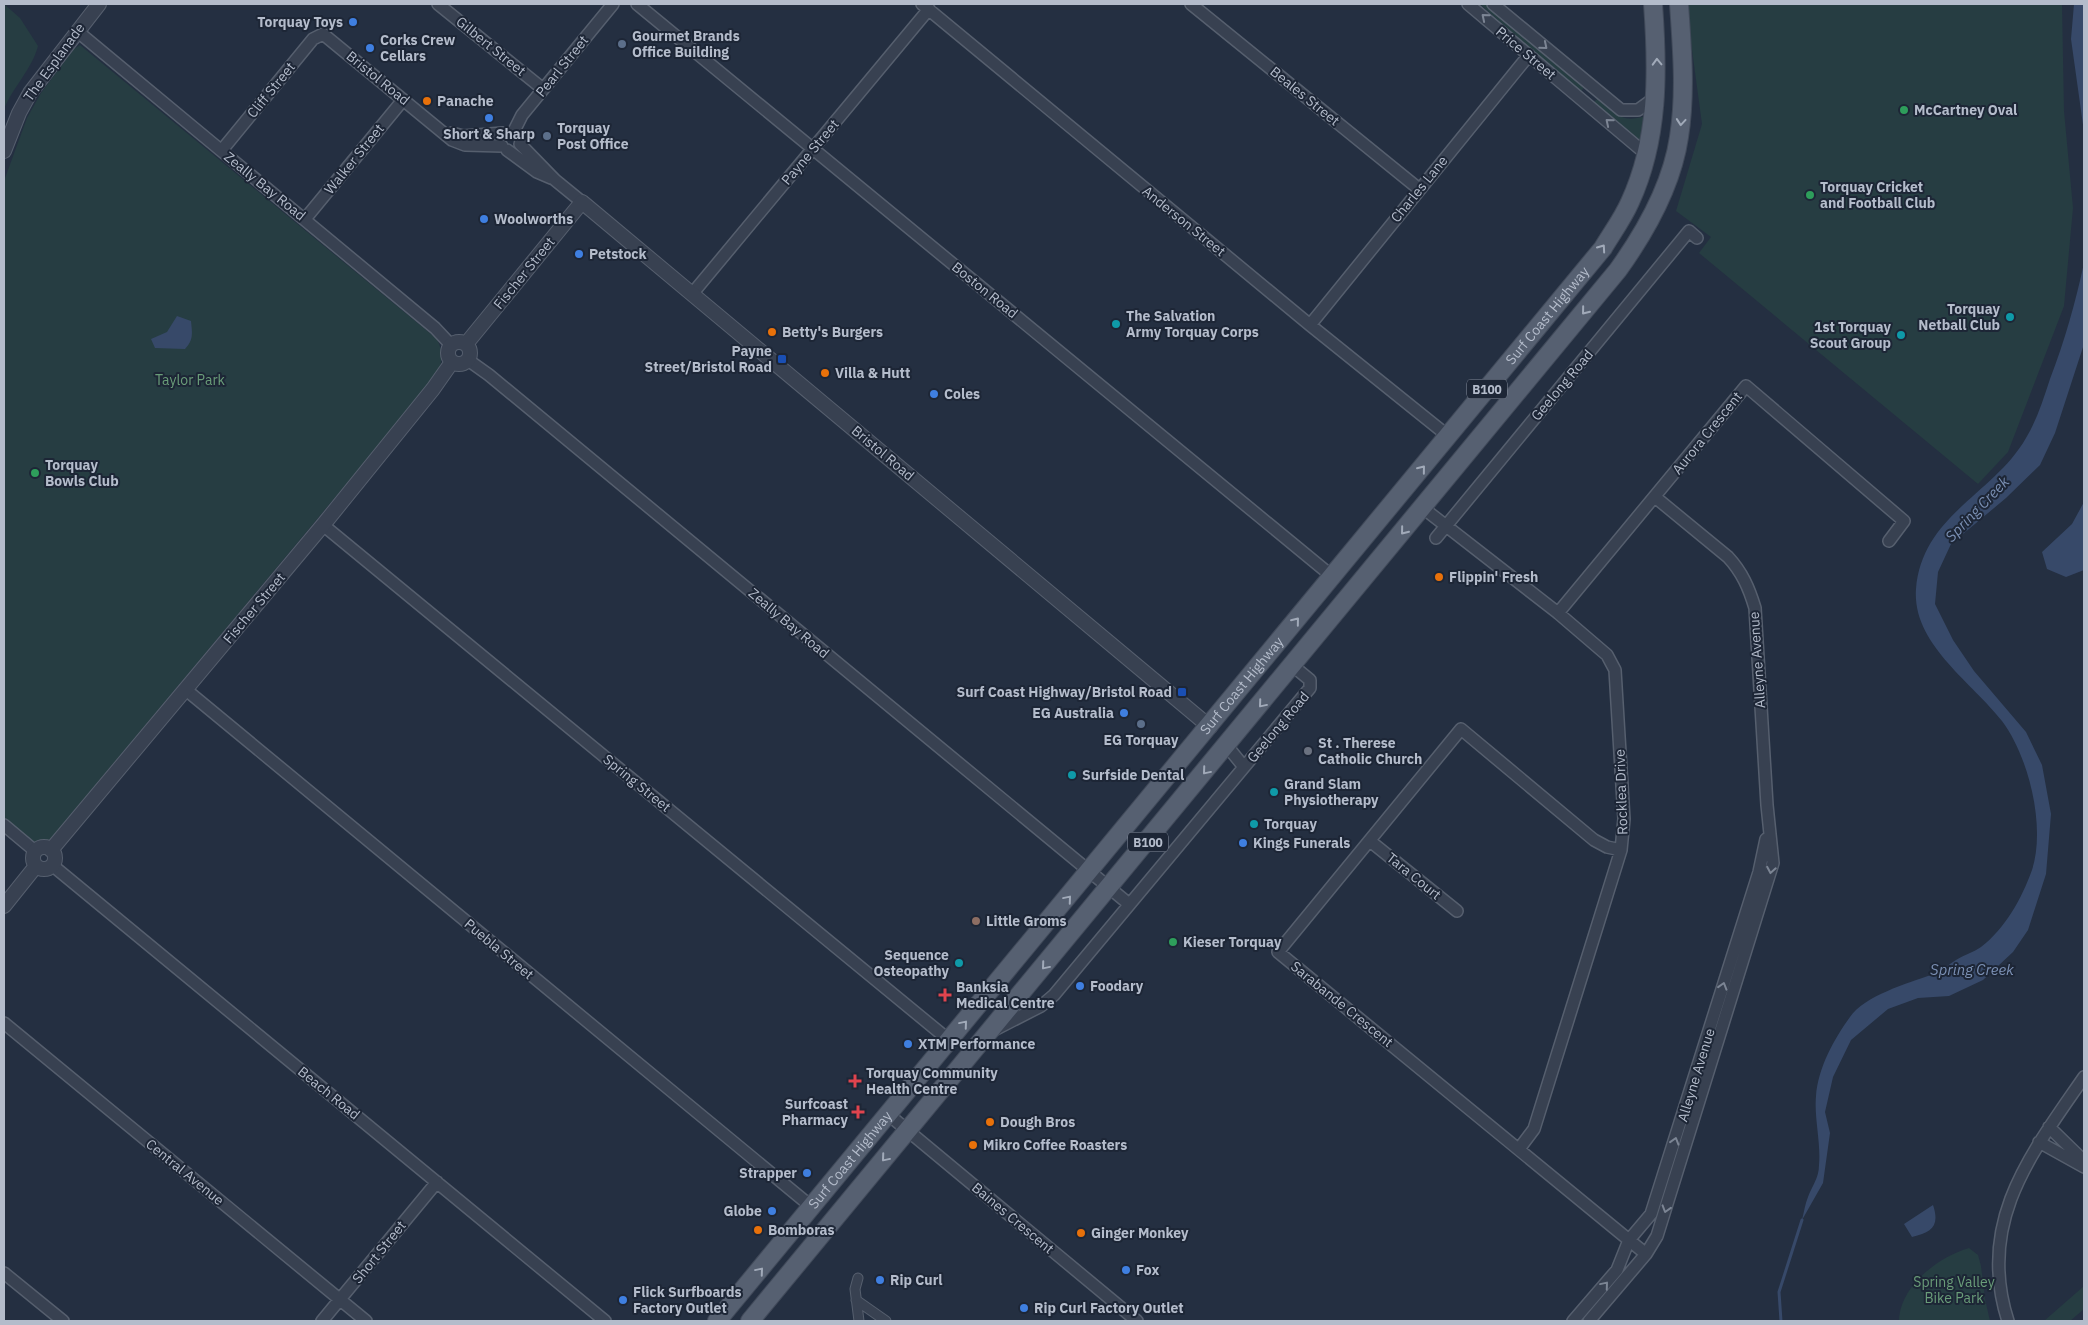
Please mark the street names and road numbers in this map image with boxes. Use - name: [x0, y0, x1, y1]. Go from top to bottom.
- street label: Gilbert Street: [452, 12, 530, 80]
- street label: The Esplanade: [20, 19, 89, 105]
- street label: Price Street: [1492, 23, 1560, 84]
- street label: Pearl Street: [532, 32, 592, 100]
- street label: Bristol Road: [343, 47, 413, 109]
- street label: Cliff Street: [243, 58, 299, 122]
- street label: Beales Street: [1267, 62, 1343, 130]
- street label: Payne Street: [777, 115, 843, 188]
- street label: Walker Street: [320, 120, 388, 198]
- street label: Zeally Bay Road: [221, 148, 309, 224]
- street label: Charles Lane: [1387, 152, 1452, 226]
- street label: Anderson Street: [1139, 182, 1229, 260]
- street label: Fischer Street: [489, 233, 559, 313]
- street label: Boston Road: [948, 258, 1022, 322]
- street label: Surf Coast Highway: [1502, 263, 1593, 368]
- street label: Geelong Road: [1527, 346, 1597, 424]
- road number: B100: [1467, 379, 1507, 398]
- street label: Aurora Crescent: [1668, 388, 1746, 478]
- street label: Bristol Road: [848, 422, 918, 484]
- street label: Fischer Street: [219, 569, 289, 647]
- street label: Zeally Bay Road: [745, 584, 833, 662]
- street label: Alleyne Avenue: [1745, 611, 1769, 709]
- street label: Surf Coast Highway: [1196, 633, 1287, 738]
- street label: Geelong Road: [1243, 688, 1313, 766]
- street label: Rocklea Drive: [1610, 749, 1631, 835]
- street label: Spring Street: [599, 750, 675, 816]
- road number: B100: [1128, 832, 1168, 852]
- street label: Tara Court: [1383, 849, 1445, 903]
- street label: Puebla Street: [461, 915, 537, 983]
- street label: Sarabande Crescent: [1287, 957, 1397, 1051]
- street label: Alleyne Avenue: [1673, 1026, 1719, 1124]
- street label: Beach Road: [294, 1062, 364, 1124]
- street label: Surf Coast Highway: [804, 1107, 896, 1213]
- street label: Central Avenue: [142, 1135, 228, 1209]
- street label: Baines Crescent: [968, 1178, 1058, 1258]
- street label: Short Street: [348, 1217, 410, 1287]

